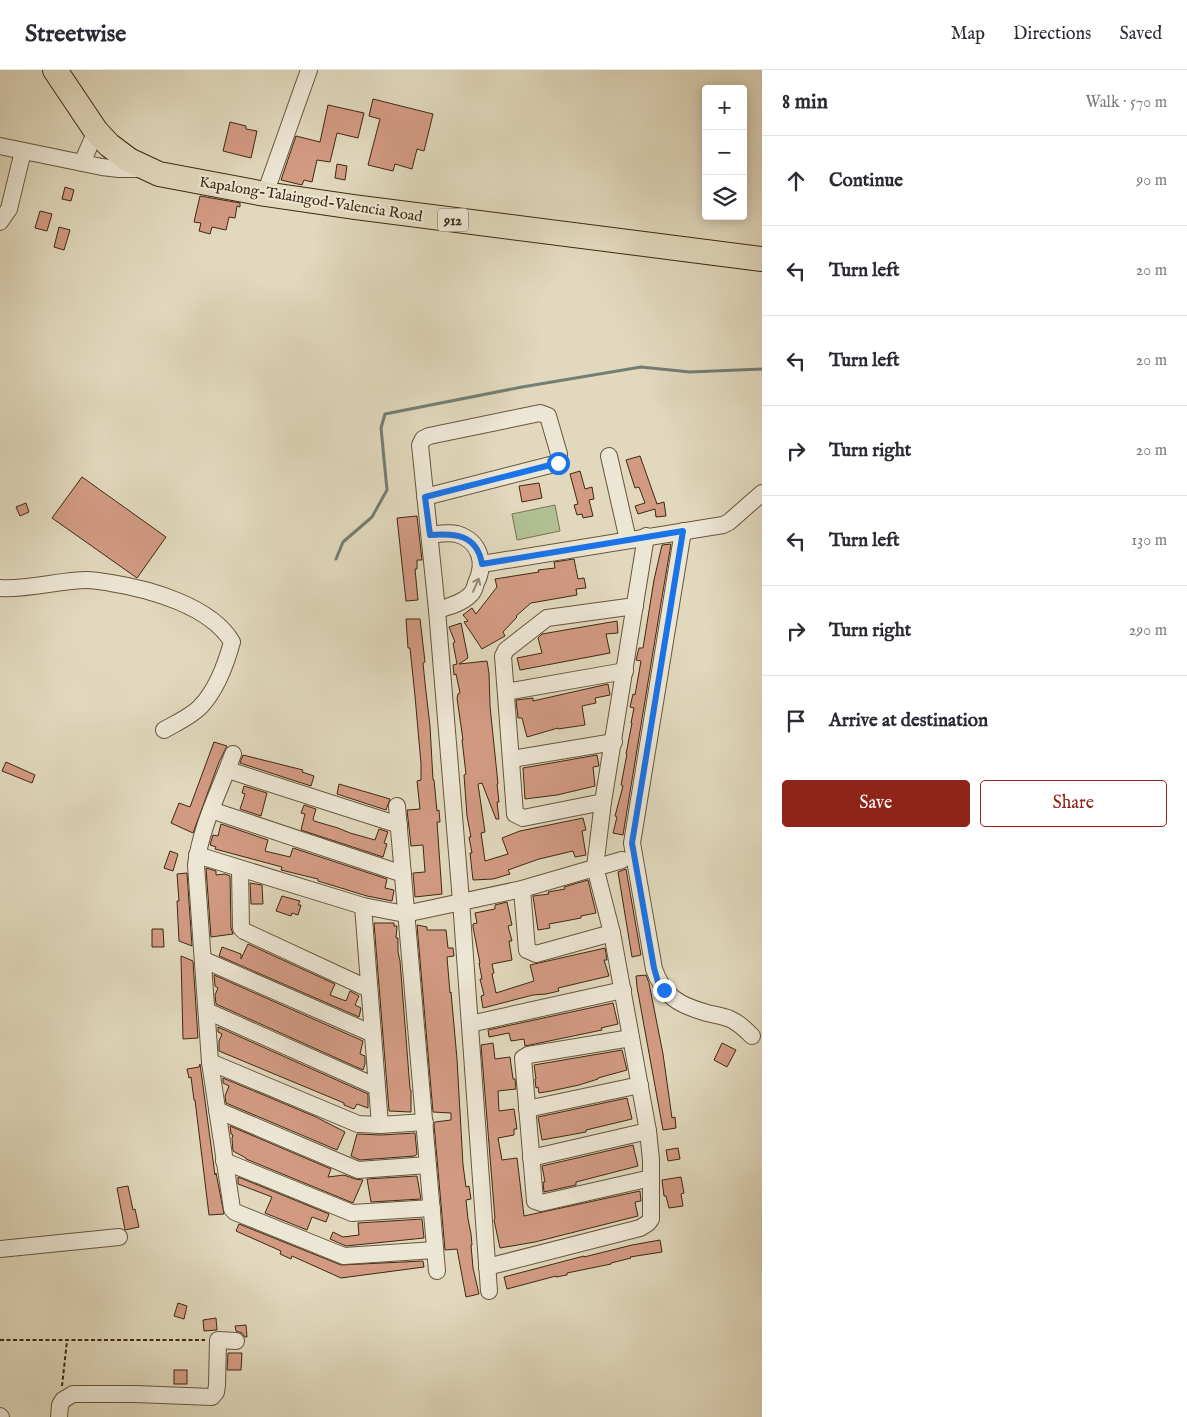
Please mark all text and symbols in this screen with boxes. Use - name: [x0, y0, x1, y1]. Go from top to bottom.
- text: Streetwise: [25, 19, 126, 50]
- text: Map: [951, 23, 985, 46]
- text: Directions: [1013, 23, 1091, 46]
- text: Saved: [1119, 23, 1162, 46]
- map controls: [702, 85, 747, 220]
- button: +: [702, 85, 747, 130]
- text: 8 min: [782, 89, 828, 116]
- text: Walk · 570 m: [1085, 93, 1167, 113]
- button: −: [702, 130, 747, 175]
- icon: ahead: [782, 167, 810, 195]
- text: Continue: [829, 169, 903, 193]
- text: 90 m: [1136, 171, 1167, 191]
- street label: Kapalong-Talaingod-Valencia Road: [198, 172, 425, 227]
- button: layers: [702, 175, 747, 220]
- road number: 912: [438, 208, 468, 232]
- icon: left: [782, 257, 810, 285]
- text: Turn left: [829, 259, 900, 283]
- text: 20 m: [1136, 261, 1167, 281]
- icon: left: [782, 347, 810, 375]
- text: Turn left: [829, 349, 900, 373]
- text: 20 m: [1136, 351, 1167, 371]
- icon: right: [782, 437, 810, 465]
- text: Turn right: [829, 439, 911, 463]
- text: 20 m: [1136, 441, 1167, 461]
- route start: [547, 452, 570, 475]
- icon: left: [782, 527, 810, 555]
- text: Turn left: [829, 529, 900, 553]
- text: 130 m: [1131, 531, 1167, 551]
- one-way arrow: [471, 578, 481, 593]
- icon: right: [782, 617, 810, 645]
- text: Turn right: [829, 619, 911, 643]
- text: 290 m: [1129, 621, 1167, 641]
- icon: arrive: [782, 707, 810, 735]
- text: Arrive at destination: [829, 709, 988, 733]
- button: Save: [782, 780, 970, 827]
- button: Share: [980, 780, 1167, 827]
- route end: [653, 979, 676, 1002]

